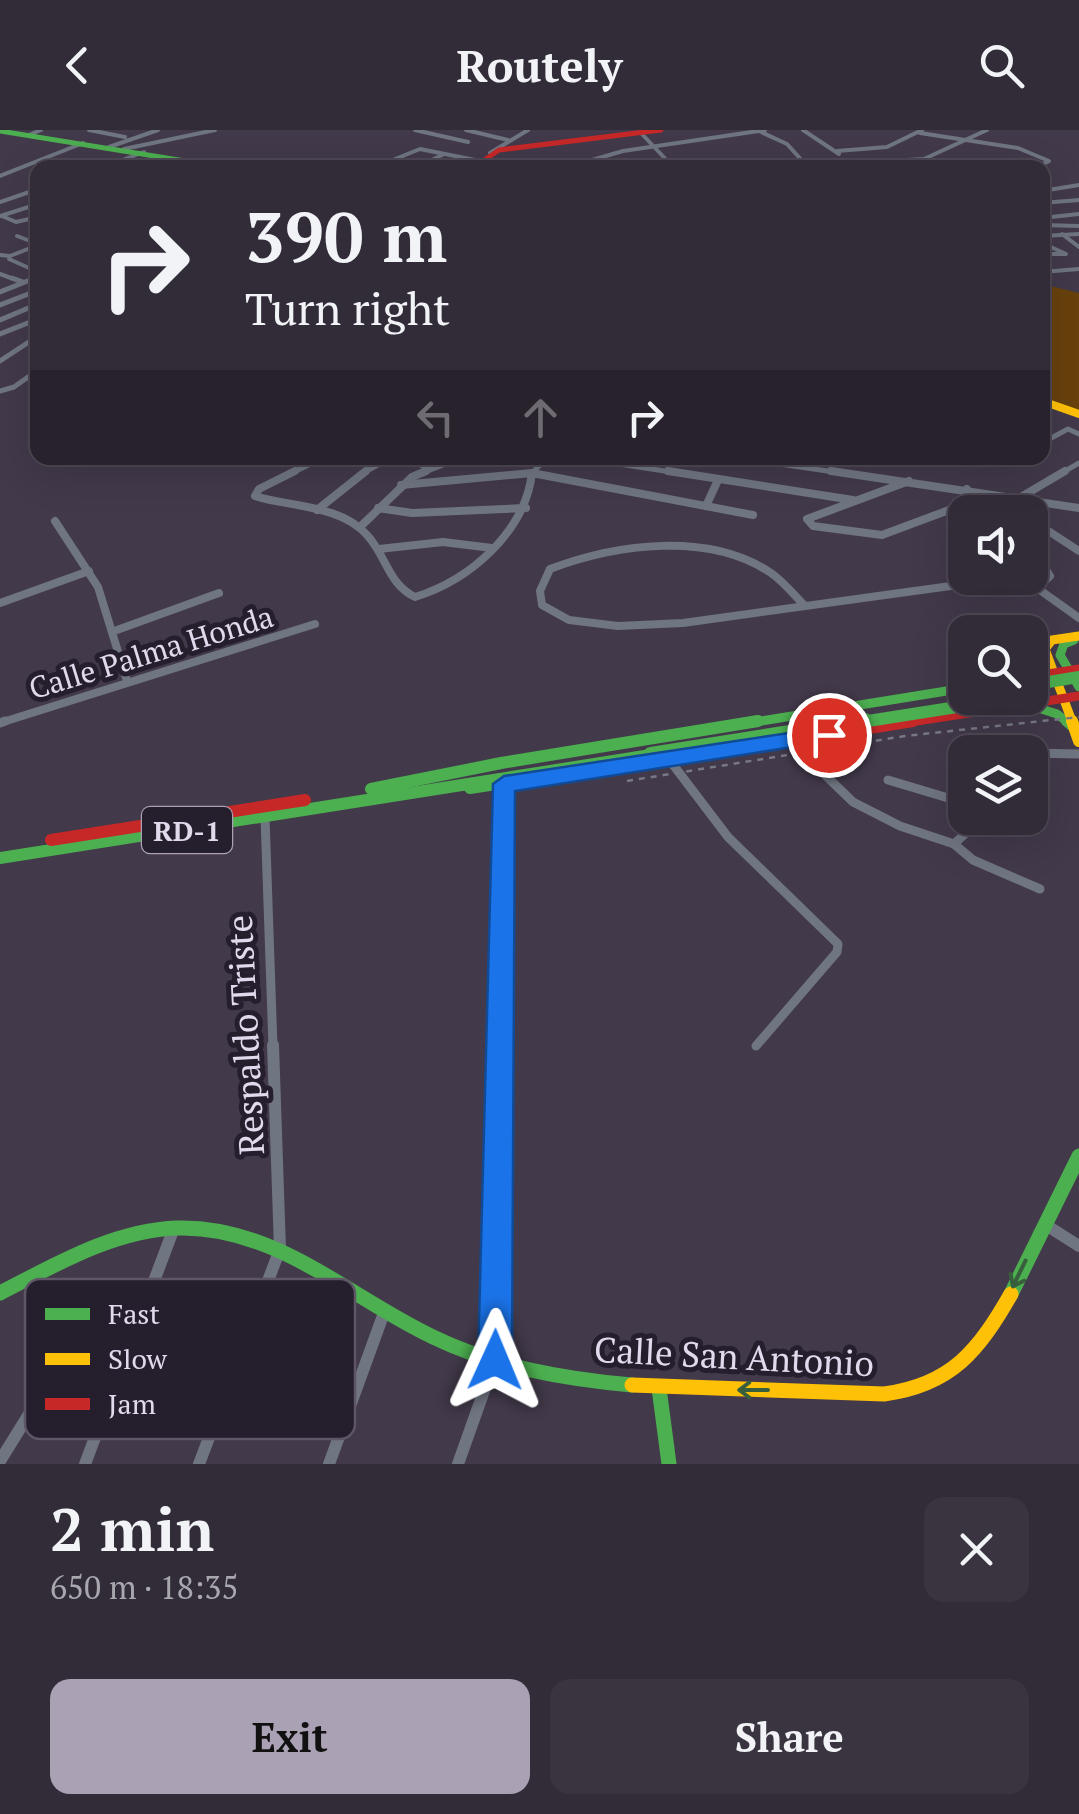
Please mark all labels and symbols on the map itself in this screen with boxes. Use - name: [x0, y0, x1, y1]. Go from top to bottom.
- street label: Calle Palma Honda: [24, 596, 278, 708]
- pin: [787, 693, 872, 778]
- road number: RD-1: [142, 807, 232, 853]
- street label: Respaldo Triste: [216, 914, 274, 1156]
- one-way arrow: [1008, 1258, 1027, 1288]
- legend: [25, 1279, 355, 1439]
- text: Fast: [108, 1295, 160, 1332]
- position arrow: [443, 1308, 547, 1412]
- street label: Calle San Antonio: [593, 1326, 875, 1386]
- text: Slow: [108, 1340, 168, 1377]
- one-way arrow: [737, 1381, 769, 1400]
- text: Jam: [108, 1385, 156, 1422]

